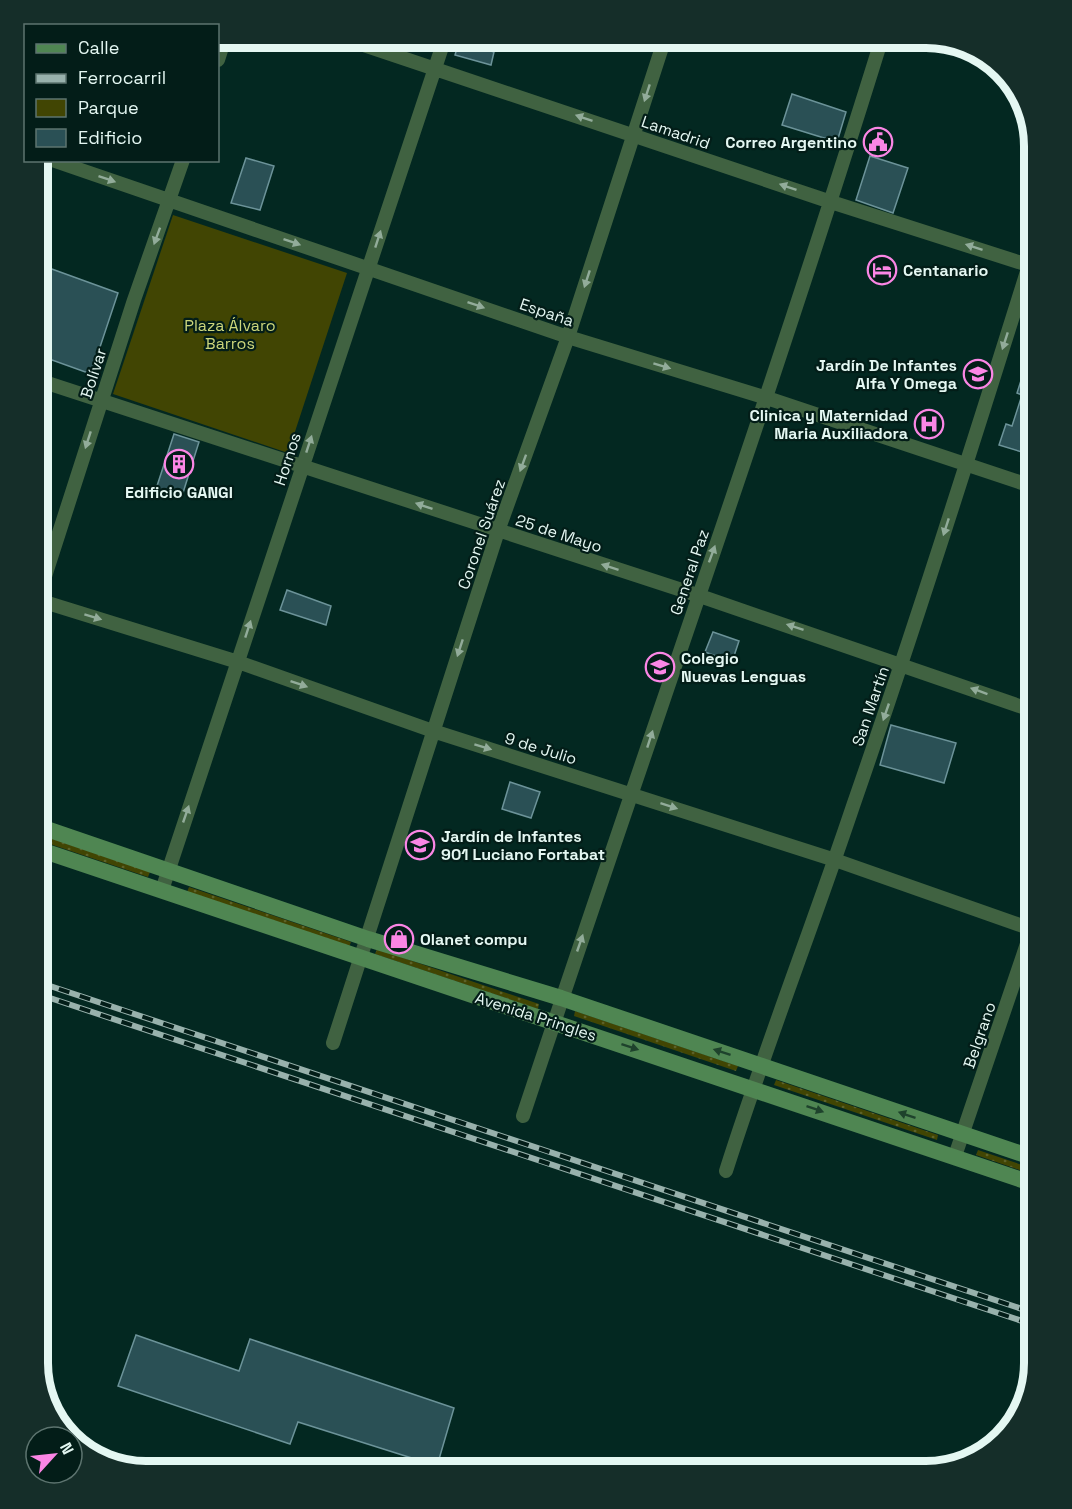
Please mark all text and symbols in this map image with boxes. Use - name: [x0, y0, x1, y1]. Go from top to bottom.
- legend: [24, 24, 219, 162]
- text: Calle: [78, 36, 119, 59]
- text: Ferrocarril: [78, 66, 166, 89]
- one-way arrow: [642, 84, 651, 102]
- text: Parque: [78, 96, 139, 119]
- street label: Lamadrid: [639, 111, 713, 154]
- one-way arrow: [575, 113, 593, 123]
- text: Edificio: [78, 126, 142, 149]
- public building icon: Correo Argentino: [862, 126, 894, 158]
- place label: Correo Argentino: [725, 132, 857, 153]
- one-way arrow: [98, 175, 116, 185]
- one-way arrow: [779, 182, 797, 192]
- one-way arrow: [151, 227, 161, 245]
- one-way arrow: [374, 230, 384, 248]
- one-way arrow: [283, 238, 301, 247]
- one-way arrow: [965, 242, 983, 252]
- hotel icon: Centanario: [866, 254, 898, 286]
- place label: Centanario: [903, 260, 988, 281]
- one-way arrow: [582, 270, 591, 288]
- street label: España: [517, 293, 577, 332]
- one-way arrow: [467, 301, 485, 311]
- park label: Plaza Álvaro Barros: [184, 315, 276, 354]
- one-way arrow: [1000, 332, 1009, 350]
- street label: Bolívar: [75, 345, 111, 401]
- place label: Jardín De Infantes Alfa Y Omega: [816, 355, 957, 394]
- school or university icon: Jardín De Infantes Alfa Y Omega: [962, 358, 994, 390]
- one-way arrow: [653, 362, 671, 371]
- place label: Clinica y Maternidad Maria Auxiliadora: [749, 405, 908, 444]
- hospital icon: Clinica y Maternidad Maria Auxiliadora: [913, 408, 945, 440]
- street label: Hornos: [269, 430, 306, 488]
- one-way arrow: [83, 431, 92, 449]
- one-way arrow: [304, 435, 314, 453]
- building icon: Edificio GANGI: [163, 448, 195, 480]
- one-way arrow: [517, 454, 527, 472]
- street label: Coronel Suárez: [453, 476, 510, 592]
- place label: Edificio GANGI: [125, 482, 233, 503]
- one-way arrow: [415, 501, 433, 511]
- street label: 25 de Mayo: [513, 510, 605, 557]
- one-way arrow: [941, 518, 950, 536]
- street label: General Paz: [665, 527, 714, 618]
- one-way arrow: [708, 545, 718, 563]
- one-way arrow: [601, 562, 619, 571]
- one-way arrow: [85, 613, 103, 622]
- one-way arrow: [244, 620, 254, 638]
- one-way arrow: [786, 622, 804, 632]
- one-way arrow: [455, 639, 465, 657]
- place label: Colegio Nuevas Lenguas: [681, 648, 806, 687]
- school or university icon: Colegio Nuevas Lenguas: [644, 651, 676, 683]
- street label: San Martín: [847, 663, 894, 749]
- one-way arrow: [290, 679, 308, 689]
- one-way arrow: [970, 685, 988, 695]
- one-way arrow: [880, 703, 890, 721]
- street label: 9 de Julio: [502, 728, 580, 769]
- one-way arrow: [646, 730, 655, 748]
- one-way arrow: [474, 743, 492, 752]
- one-way arrow: [660, 802, 678, 811]
- one-way arrow: [182, 805, 191, 823]
- place label: Jardín de Infantes 901 Luciano Fortabat: [441, 826, 605, 865]
- school or university icon: Jardín de Infantes 901 Luciano Fortabat: [404, 829, 436, 861]
- shop icon: Olanet compu: [383, 923, 415, 955]
- place label: Olanet compu: [420, 929, 527, 950]
- one-way arrow: [575, 934, 585, 952]
- street label: Avenida Pringles: [472, 987, 599, 1046]
- street label: Belgrano: [958, 999, 1001, 1071]
- one-way arrow: [621, 1043, 639, 1052]
- one-way arrow: [713, 1047, 731, 1057]
- one-way arrow: [806, 1104, 824, 1114]
- one-way arrow: [898, 1109, 916, 1119]
- north arrow: [24, 1425, 84, 1485]
- text: N: [55, 1439, 79, 1458]

